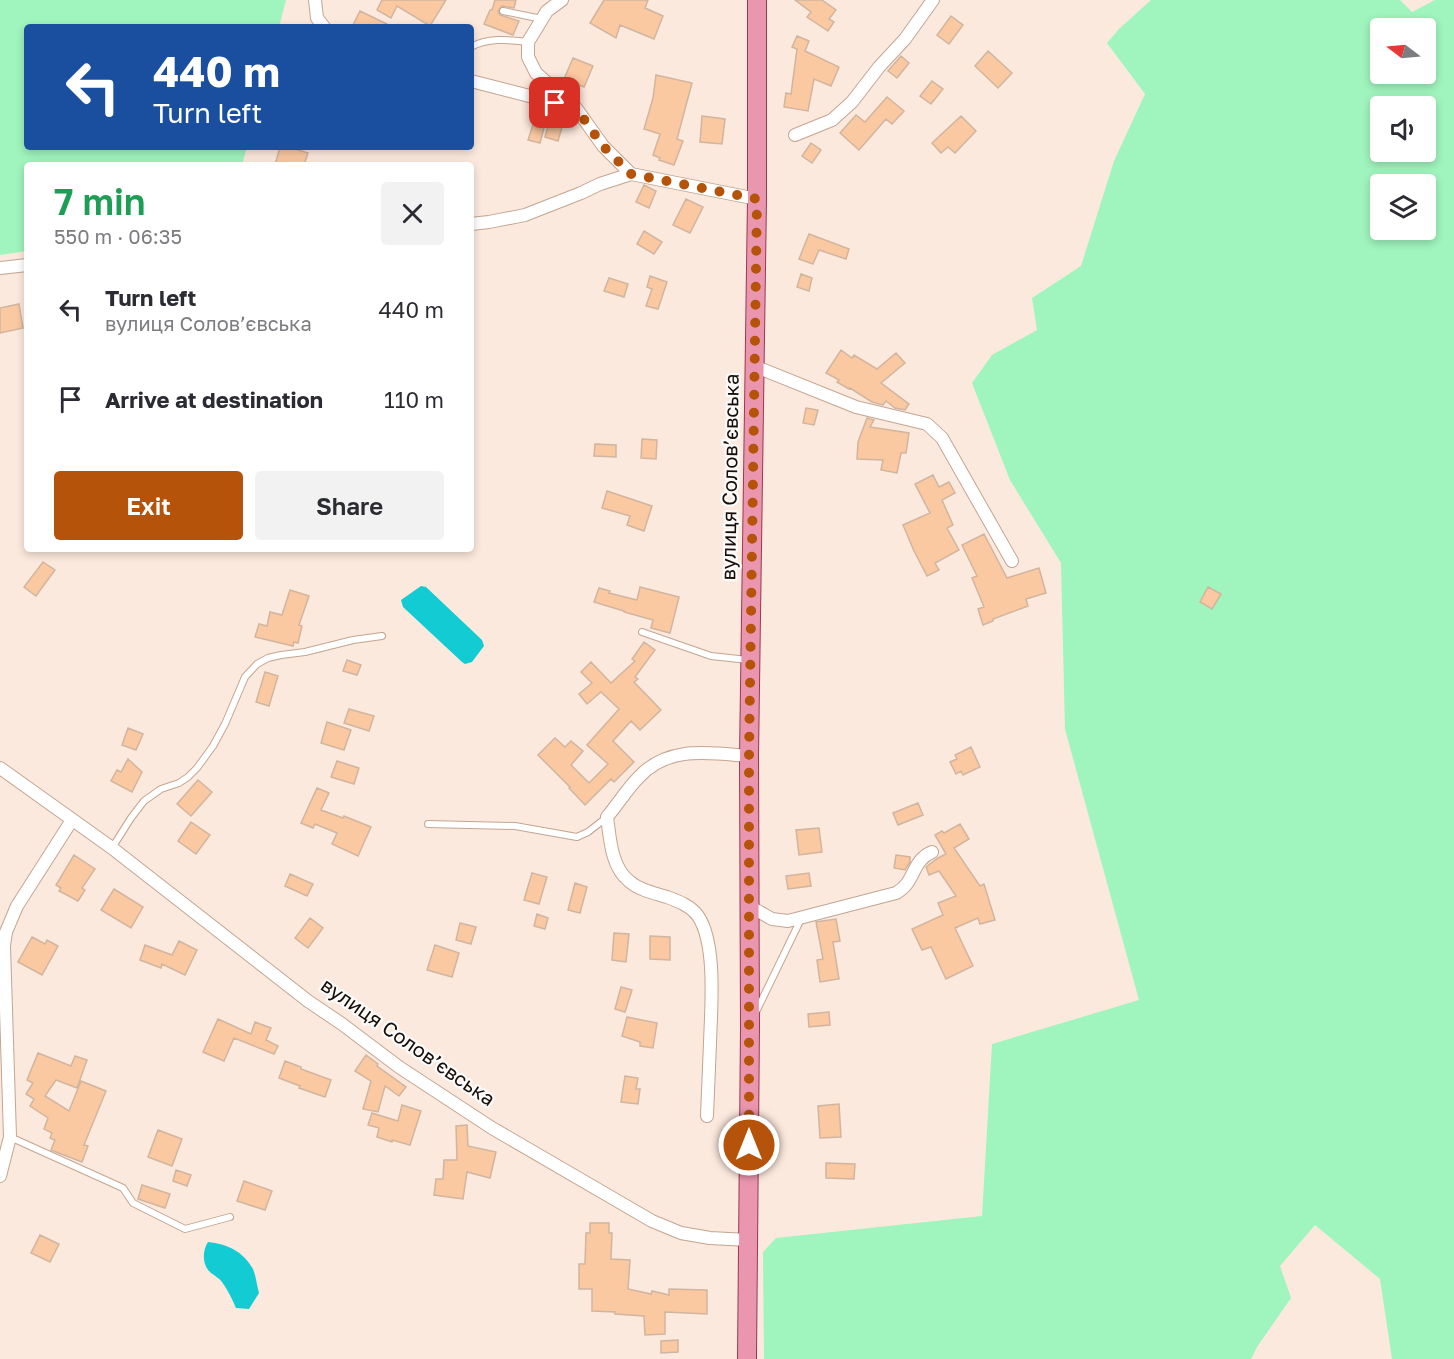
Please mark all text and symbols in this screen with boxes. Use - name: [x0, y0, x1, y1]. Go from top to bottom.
- north arrow: [1370, 18, 1436, 84]
- map controls: [1370, 18, 1436, 240]
- text: 440 m: [153, 46, 280, 96]
- icon: left: [54, 48, 132, 126]
- pin: [529, 77, 580, 128]
- icon: arrive: [538, 86, 571, 119]
- button: sound: [1370, 96, 1436, 162]
- text: Turn left: [153, 97, 262, 129]
- button: layers: [1370, 174, 1436, 240]
- text: 7 min: [54, 180, 145, 223]
- button: close: [381, 182, 444, 245]
- text: 550 m · 06:35: [54, 224, 182, 248]
- text: Turn left: [105, 284, 196, 311]
- icon: left: [54, 293, 87, 326]
- text: 440 m: [379, 296, 444, 323]
- text: вулиця Соловʼєвська: [105, 311, 312, 335]
- street label: вулиця Соловʼєвська: [715, 373, 743, 581]
- icon: arrive: [54, 383, 87, 416]
- text: Arrive at destination: [105, 386, 323, 413]
- text: 110 m: [384, 386, 444, 413]
- button: Exit: [54, 471, 243, 540]
- button: Share: [255, 471, 444, 540]
- street label: вулиця Соловʼєвська: [317, 972, 500, 1110]
- position arrow: [717, 1113, 781, 1177]

